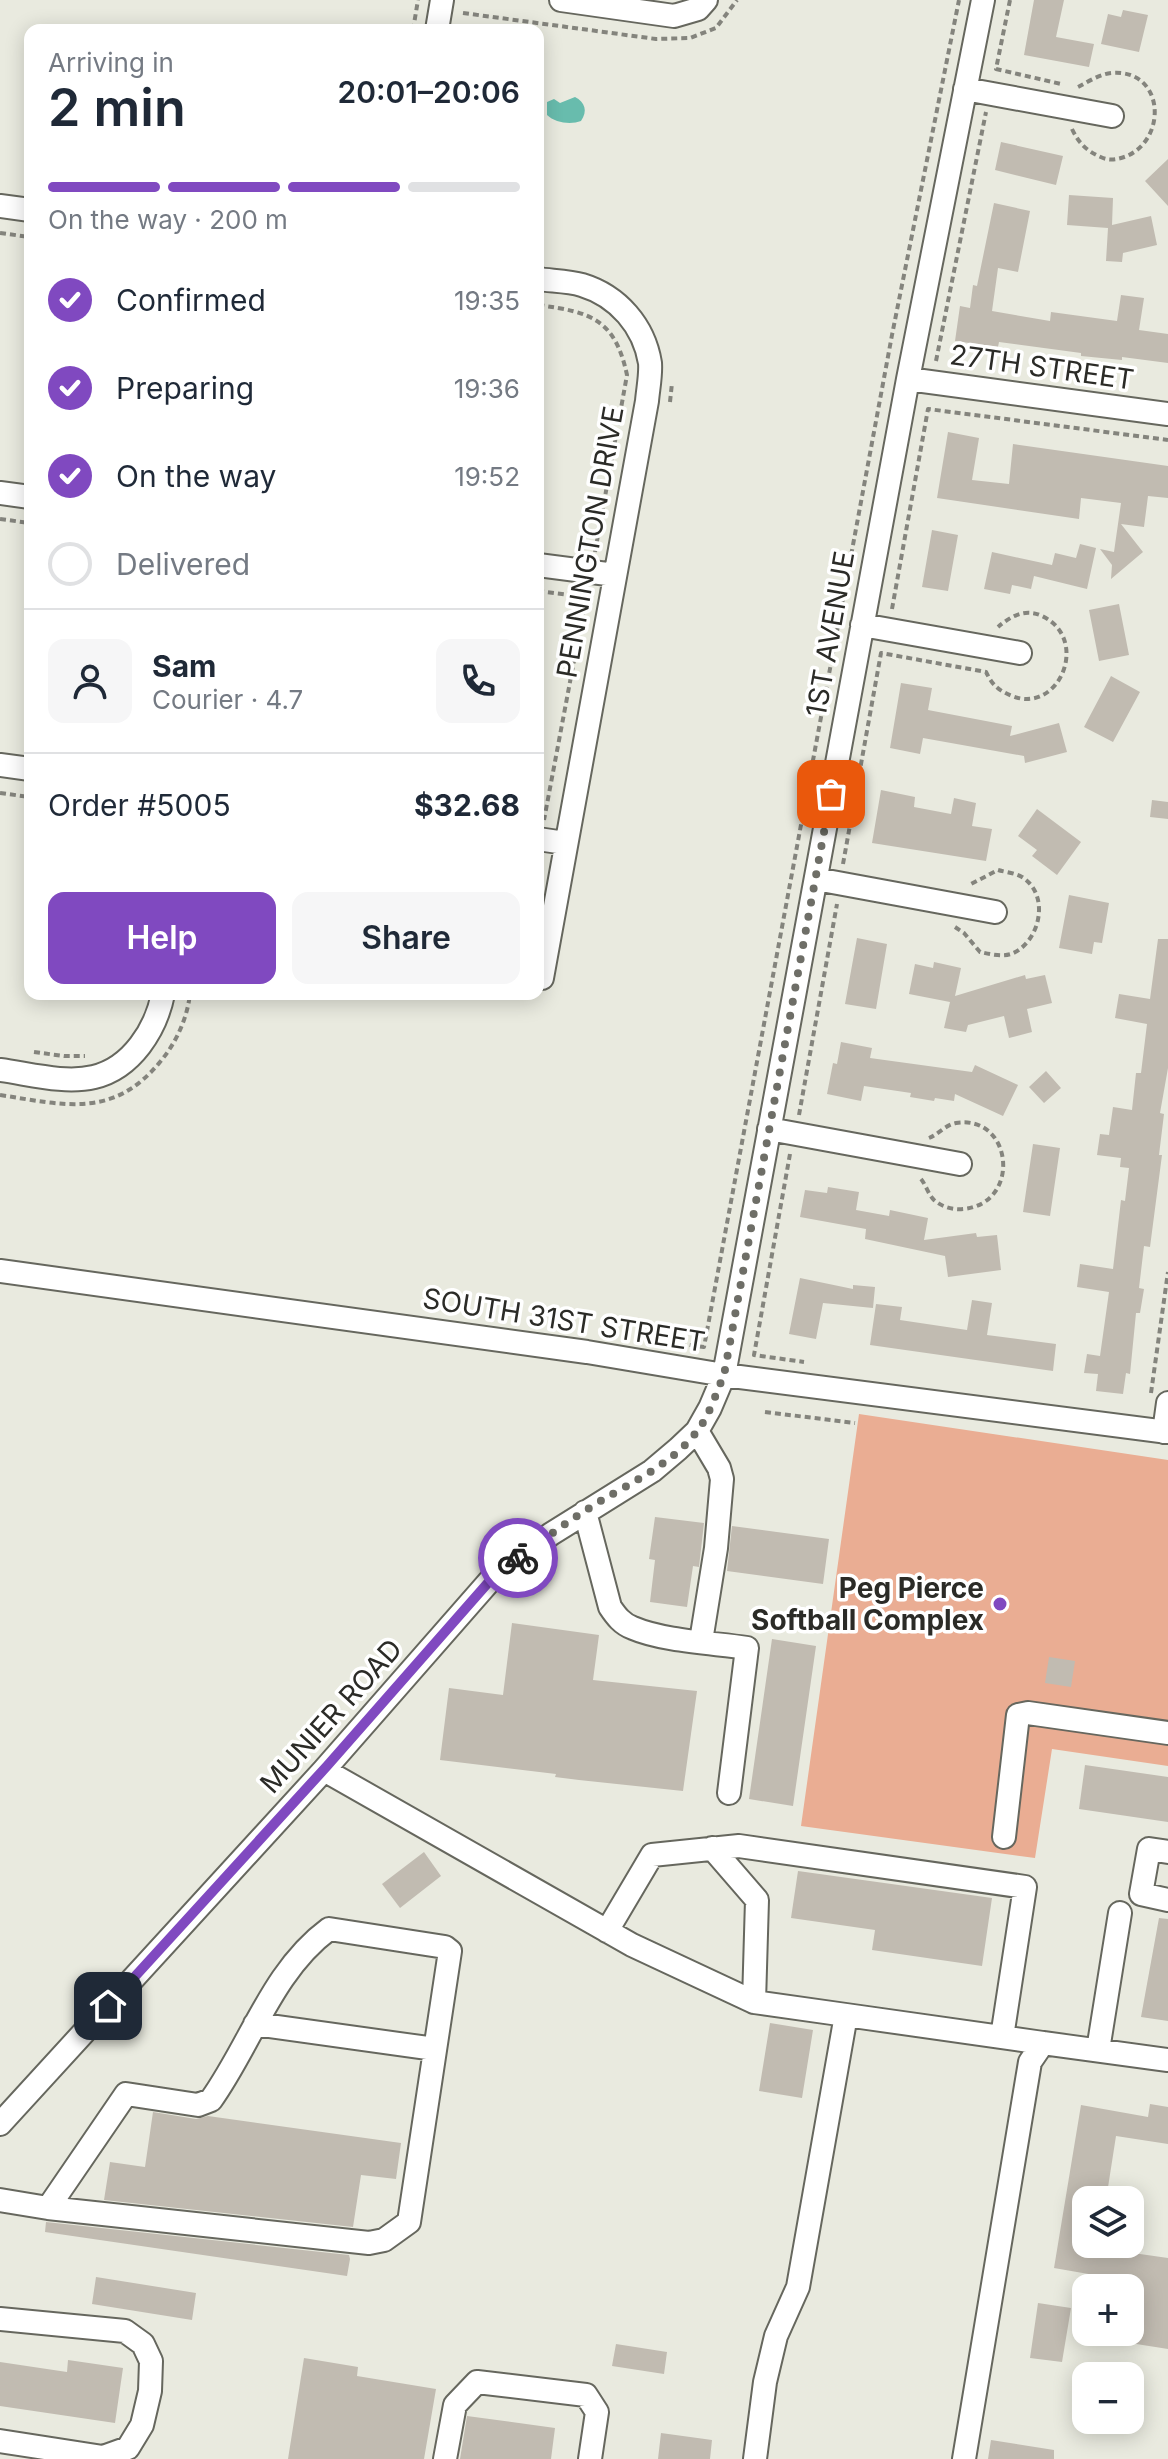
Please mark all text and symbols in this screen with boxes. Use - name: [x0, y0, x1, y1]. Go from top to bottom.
- text: Arriving in: [48, 47, 174, 78]
- text: 20:01–20:06: [337, 74, 520, 110]
- text: 2 min: [48, 76, 186, 139]
- text: On the way · 200 m: [48, 204, 288, 235]
- icon: check: [48, 278, 92, 322]
- text: Confirmed: [116, 282, 266, 318]
- text: 19:35: [454, 285, 520, 316]
- street label: 27TH STREET: [948, 337, 1136, 397]
- icon: check: [48, 366, 92, 410]
- text: Preparing: [116, 370, 254, 406]
- text: 19:36: [454, 373, 520, 404]
- street label: PENNINGTON DRIVE: [549, 404, 631, 680]
- icon: check: [48, 454, 92, 498]
- text: On the way: [116, 458, 276, 494]
- text: 19:52: [454, 461, 520, 492]
- text: Delivered: [116, 546, 250, 582]
- street label: 1ST AVENUE: [799, 549, 861, 719]
- button: person: [48, 639, 132, 723]
- button: phone: [436, 639, 520, 723]
- text: Sam: [152, 648, 216, 684]
- text: Courier · 4.7: [152, 684, 303, 715]
- pin: [797, 760, 865, 828]
- icon: bag: [809, 772, 853, 816]
- text: Order #5005: [48, 787, 231, 823]
- text: $32.68: [414, 787, 520, 823]
- button: Help: [48, 892, 276, 984]
- button: Share: [292, 892, 520, 984]
- street label: SOUTH 31ST STREET: [420, 1281, 708, 1359]
- courier: [478, 1518, 558, 1598]
- icon: bike: [496, 1536, 540, 1580]
- place label: Peg Pierce Softball Complex: [751, 1571, 984, 1637]
- marker: Peg Pierce Softball Complex: [991, 1595, 1009, 1613]
- street label: MUNIER ROAD: [253, 1632, 409, 1800]
- pin: [74, 1972, 142, 2040]
- icon: home: [86, 1984, 130, 2028]
- map controls: [1072, 2186, 1144, 2434]
- button: layers: [1072, 2186, 1144, 2258]
- button: +: [1072, 2274, 1144, 2346]
- button: −: [1072, 2362, 1144, 2434]

